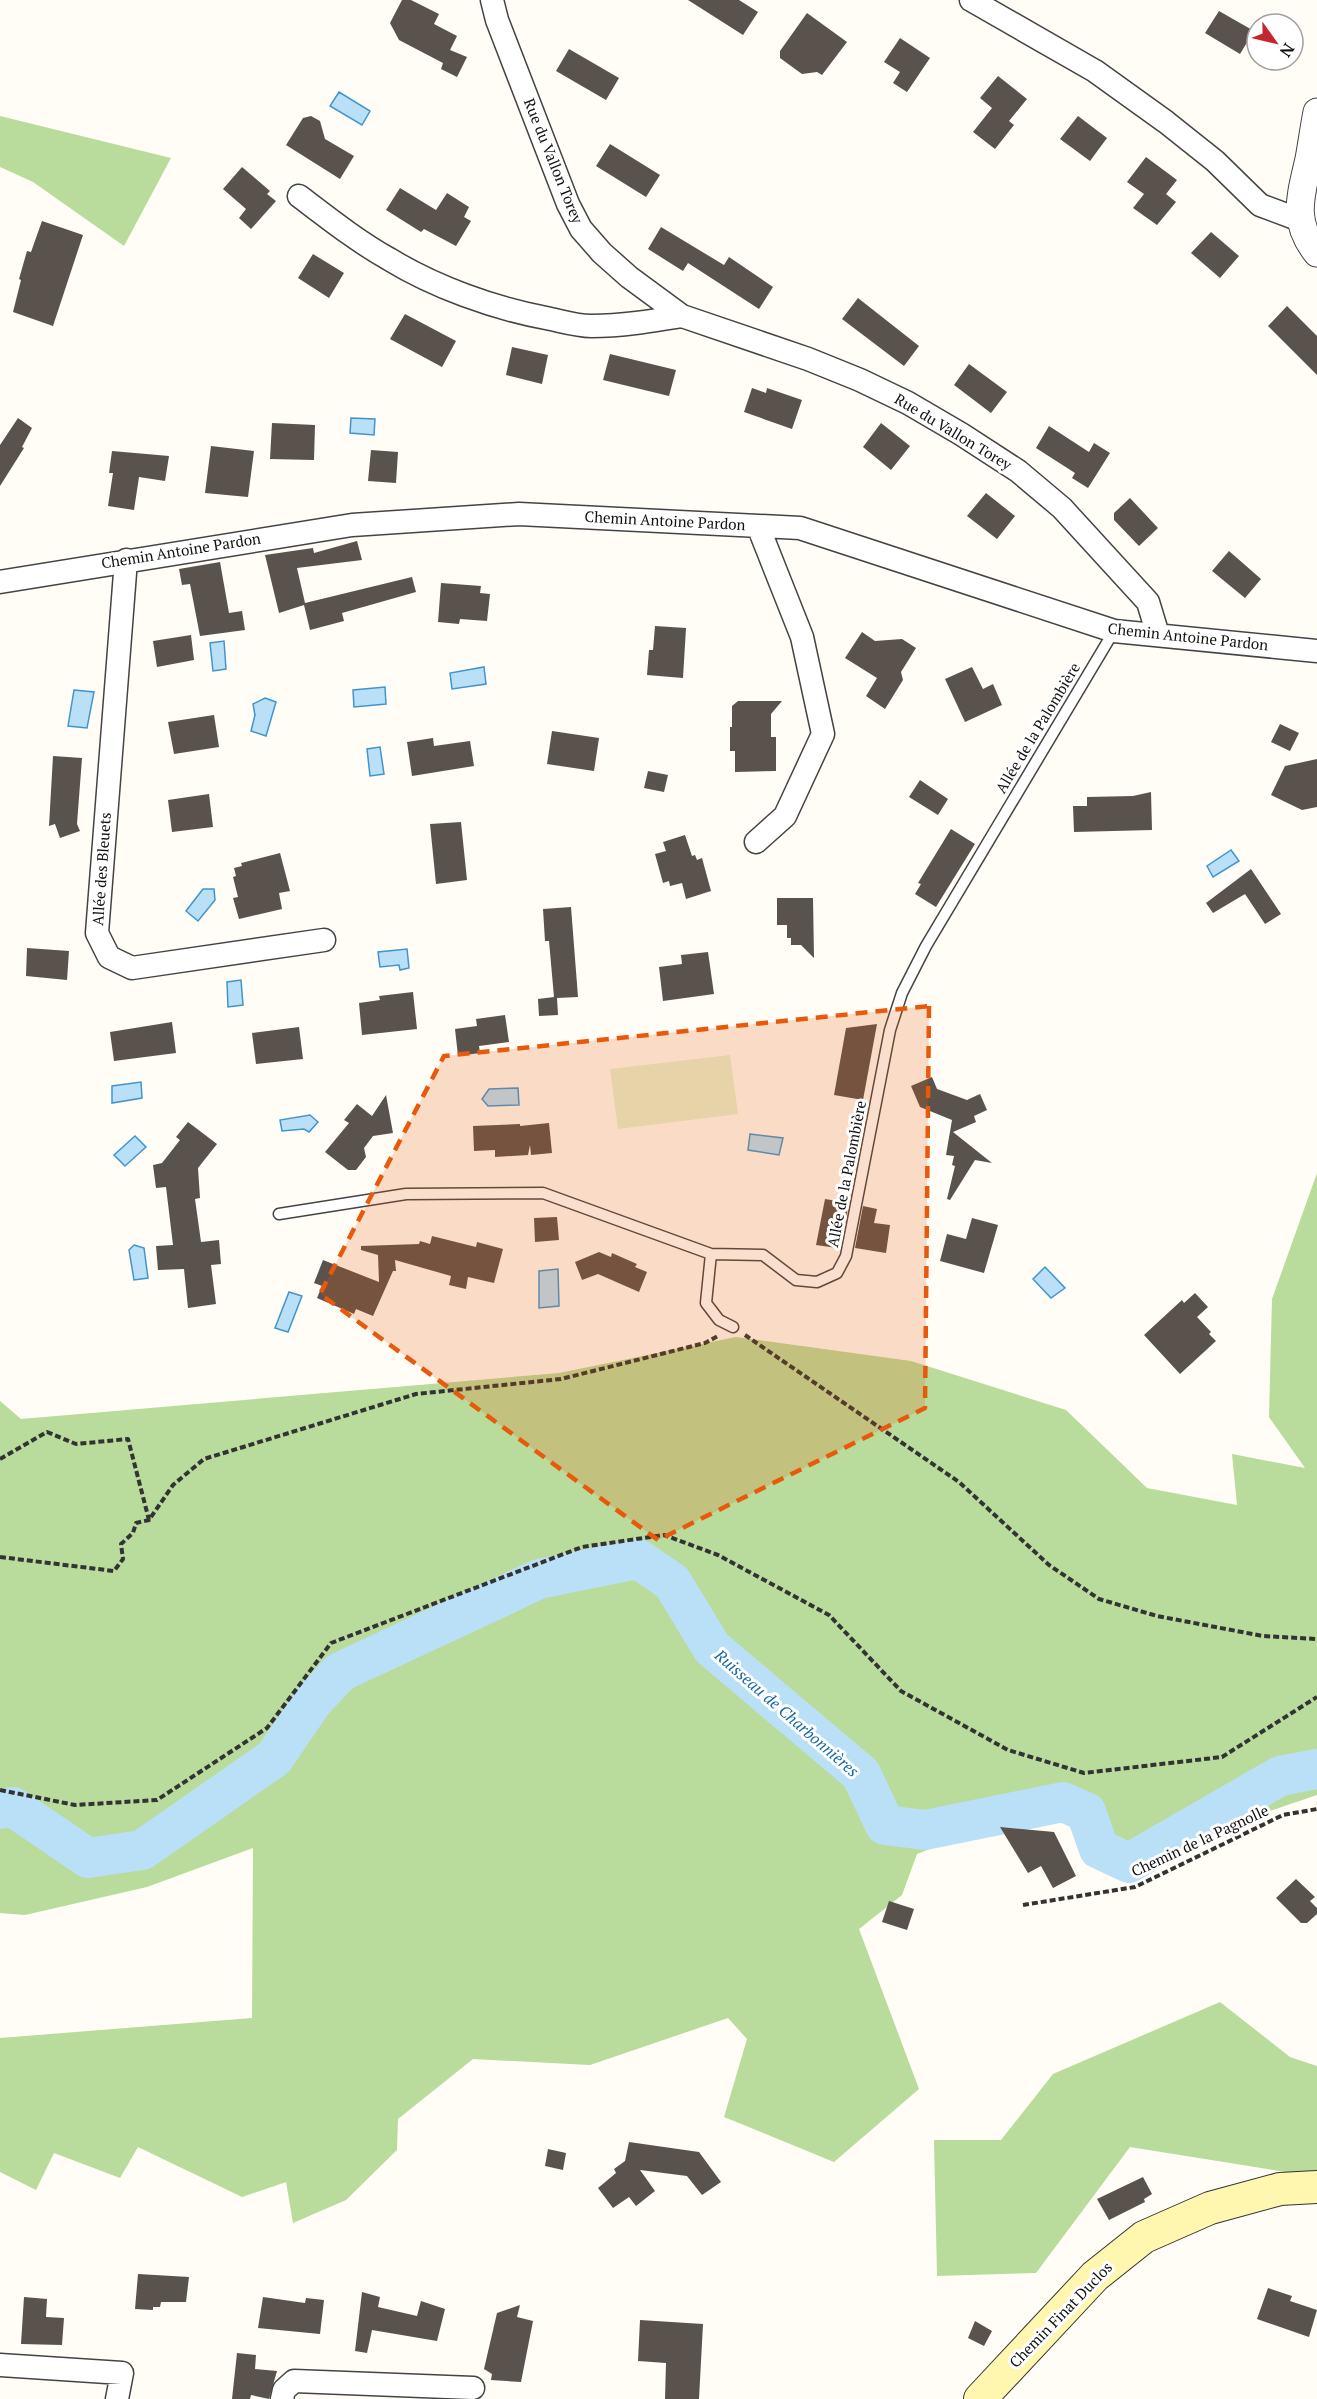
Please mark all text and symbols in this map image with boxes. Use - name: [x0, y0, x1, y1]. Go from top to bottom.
- north arrow: [1245, 12, 1305, 72]
- text: N: [1275, 39, 1300, 62]
- street label: Rue du Vallon Torey: [520, 95, 588, 227]
- street label: Rue du Vallon Torey: [891, 388, 1016, 474]
- street label: Chemin Antoine Pardon: [584, 506, 746, 534]
- street label: Chemin Antoine Pardon: [100, 528, 262, 572]
- street label: Chemin Antoine Pardon: [1107, 618, 1269, 654]
- street label: Allée de la Palombière: [990, 658, 1084, 797]
- street label: Allée des Bleuets: [87, 812, 115, 926]
- street label: Allée de la Palombière: [822, 1099, 870, 1249]
- water label: Ruisseau de Charbonnières: [710, 1644, 864, 1782]
- street label: Chemin de la Pagnolle: [1128, 1799, 1272, 1881]
- street label: Chemin Finat Duclos: [1004, 2257, 1116, 2372]

